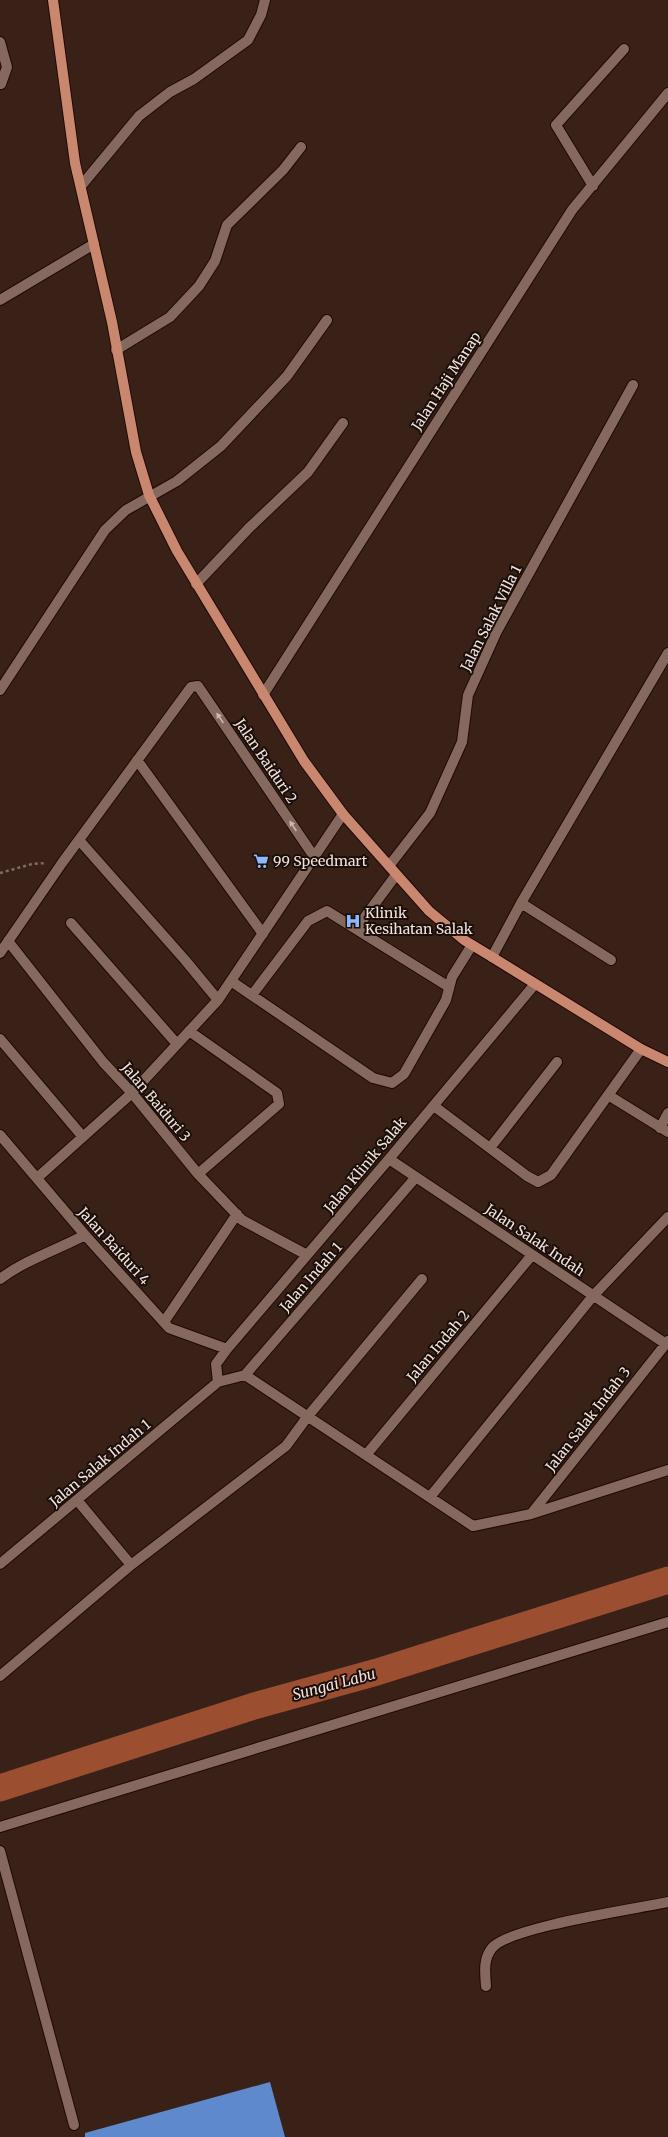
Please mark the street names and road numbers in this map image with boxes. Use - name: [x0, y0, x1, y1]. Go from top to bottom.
- street label: Jalan Haji Manap: [407, 328, 485, 434]
- street label: Jalan Salak Villa 1: [456, 562, 525, 675]
- street label: Jalan Baiduri 2: [231, 714, 301, 807]
- street label: Jalan Baiduri 3: [117, 1058, 194, 1145]
- street label: Jalan Klinik Salak: [319, 1114, 410, 1217]
- street label: Jalan Salak Indah: [481, 1199, 588, 1280]
- street label: Jalan Baiduri 4: [74, 1203, 154, 1289]
- street label: Jalan Indah 1: [275, 1239, 346, 1316]
- street label: Jalan Indah 2: [402, 1306, 473, 1386]
- street label: Jalan Salak Indah 3: [541, 1363, 634, 1476]
- street label: Jalan Salak Indah 1: [45, 1416, 154, 1511]

